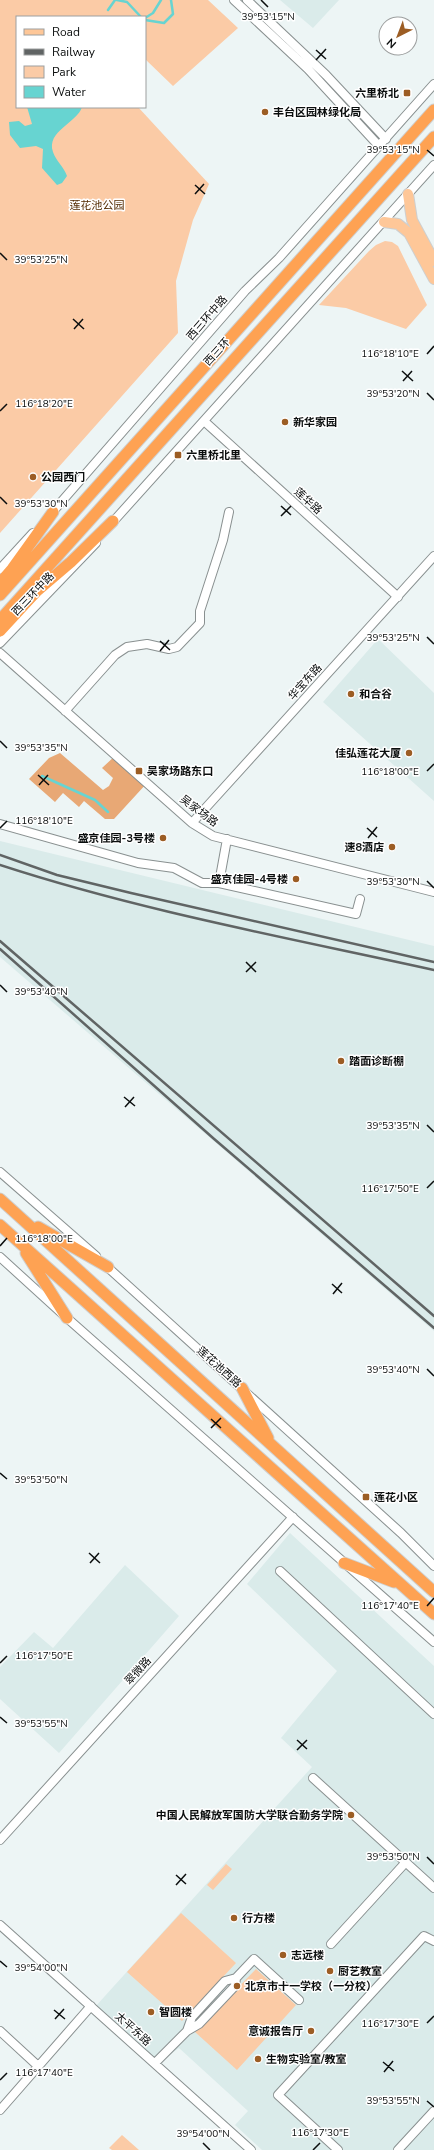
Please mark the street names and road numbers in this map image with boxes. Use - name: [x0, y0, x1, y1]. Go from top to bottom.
- street label: 西三环中路: [183, 292, 231, 344]
- street label: 西三环: [200, 335, 234, 369]
- street label: 莲华路: [291, 484, 325, 518]
- street label: 西三环中路: [9, 569, 57, 619]
- street label: 华宝东路: [285, 661, 325, 703]
- street label: 吴家场路: [177, 792, 221, 830]
- street label: 莲花池西路: [194, 1343, 244, 1391]
- street label: 翠微路: [121, 1654, 155, 1688]
- street label: 太平东路: [112, 2009, 154, 2049]

